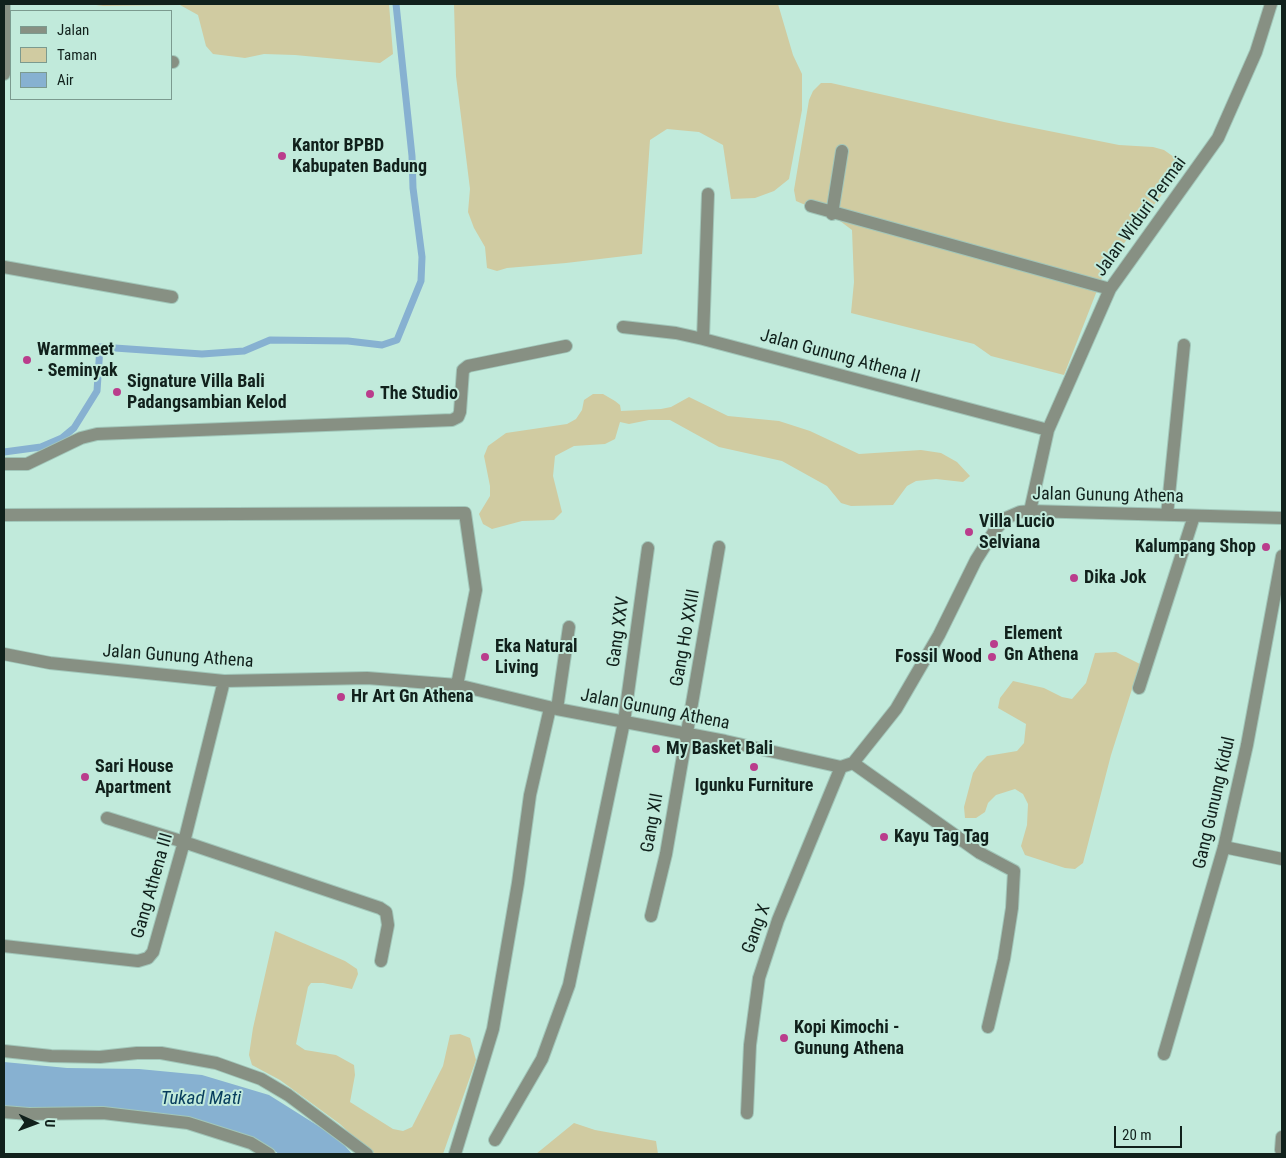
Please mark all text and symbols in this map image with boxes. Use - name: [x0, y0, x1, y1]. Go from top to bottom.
- legend: [10, 10, 172, 100]
- text: Jalan: [57, 21, 89, 39]
- text: Taman: [57, 46, 97, 64]
- text: Air: [57, 71, 74, 89]
- place label: Kantor BPBD Kabupaten Badung: [292, 135, 427, 178]
- marker: Kantor BPBD Kabupaten Badung: [276, 150, 288, 162]
- street label: Jalan Widuri Permai: [1090, 153, 1192, 281]
- street label: Jalan Gunung Athena II: [758, 325, 922, 389]
- place label: Warmmeet - Seminyak: [37, 339, 118, 382]
- marker: Warmmeet - Seminyak: [21, 354, 33, 366]
- place label: Signature Villa Bali Padangsambian Kelod: [127, 371, 287, 414]
- place label: The Studio: [380, 383, 458, 405]
- marker: Signature Villa Bali Padangsambian Kelod: [111, 386, 123, 398]
- marker: The Studio: [364, 388, 376, 400]
- street label: Jalan Gunung Athena: [1032, 484, 1184, 508]
- place label: Villa Lucio Selviana: [979, 511, 1055, 554]
- marker: Villa Lucio Selviana: [963, 526, 975, 538]
- place label: Kalumpang Shop: [1135, 536, 1256, 558]
- marker: Kalumpang Shop: [1260, 541, 1272, 553]
- place label: Dika Jok: [1084, 567, 1146, 589]
- marker: Dika Jok: [1068, 572, 1080, 584]
- street label: Gang Ho XXIII: [667, 588, 705, 688]
- street label: Gang XXV: [603, 595, 635, 669]
- place label: Element Gn Athena: [1004, 623, 1078, 666]
- place label: Eka Natural Living: [495, 636, 578, 679]
- marker: Element Gn Athena: [988, 638, 1000, 650]
- street label: Jalan Gunung Athena: [102, 641, 254, 673]
- place label: Fossil Wood: [895, 646, 982, 668]
- marker: Eka Natural Living: [479, 651, 491, 663]
- marker: Fossil Wood: [986, 651, 998, 663]
- street label: Jalan Gunung Athena: [579, 685, 731, 735]
- place label: Hr Art Gn Athena: [351, 686, 473, 708]
- marker: Hr Art Gn Athena: [335, 691, 347, 703]
- street label: Gang Gunung Kidul: [1189, 735, 1241, 871]
- place label: My Basket Bali: [666, 738, 773, 760]
- marker: My Basket Bali: [650, 743, 662, 755]
- place label: Sari House Apartment: [95, 756, 173, 799]
- marker: Igunku Furniture: [748, 761, 760, 773]
- marker: Sari House Apartment: [79, 771, 91, 783]
- place label: Igunku Furniture: [695, 775, 813, 797]
- street label: Gang XII: [637, 792, 669, 854]
- place label: Kayu Tag Tag: [894, 826, 989, 848]
- street label: Gang Athena III: [128, 831, 178, 941]
- marker: Kayu Tag Tag: [878, 831, 890, 843]
- street label: Gang X: [738, 901, 776, 957]
- place label: Kopi Kimochi - Gunung Athena: [794, 1017, 904, 1060]
- marker: Kopi Kimochi - Gunung Athena: [778, 1032, 790, 1044]
- water label: Tukad Mati: [161, 1088, 241, 1110]
- north arrow: [10, 1098, 60, 1148]
- scale bar: [1116, 1116, 1184, 1148]
- text: U: [42, 1119, 58, 1128]
- text: 20 m: [1122, 1126, 1152, 1144]

